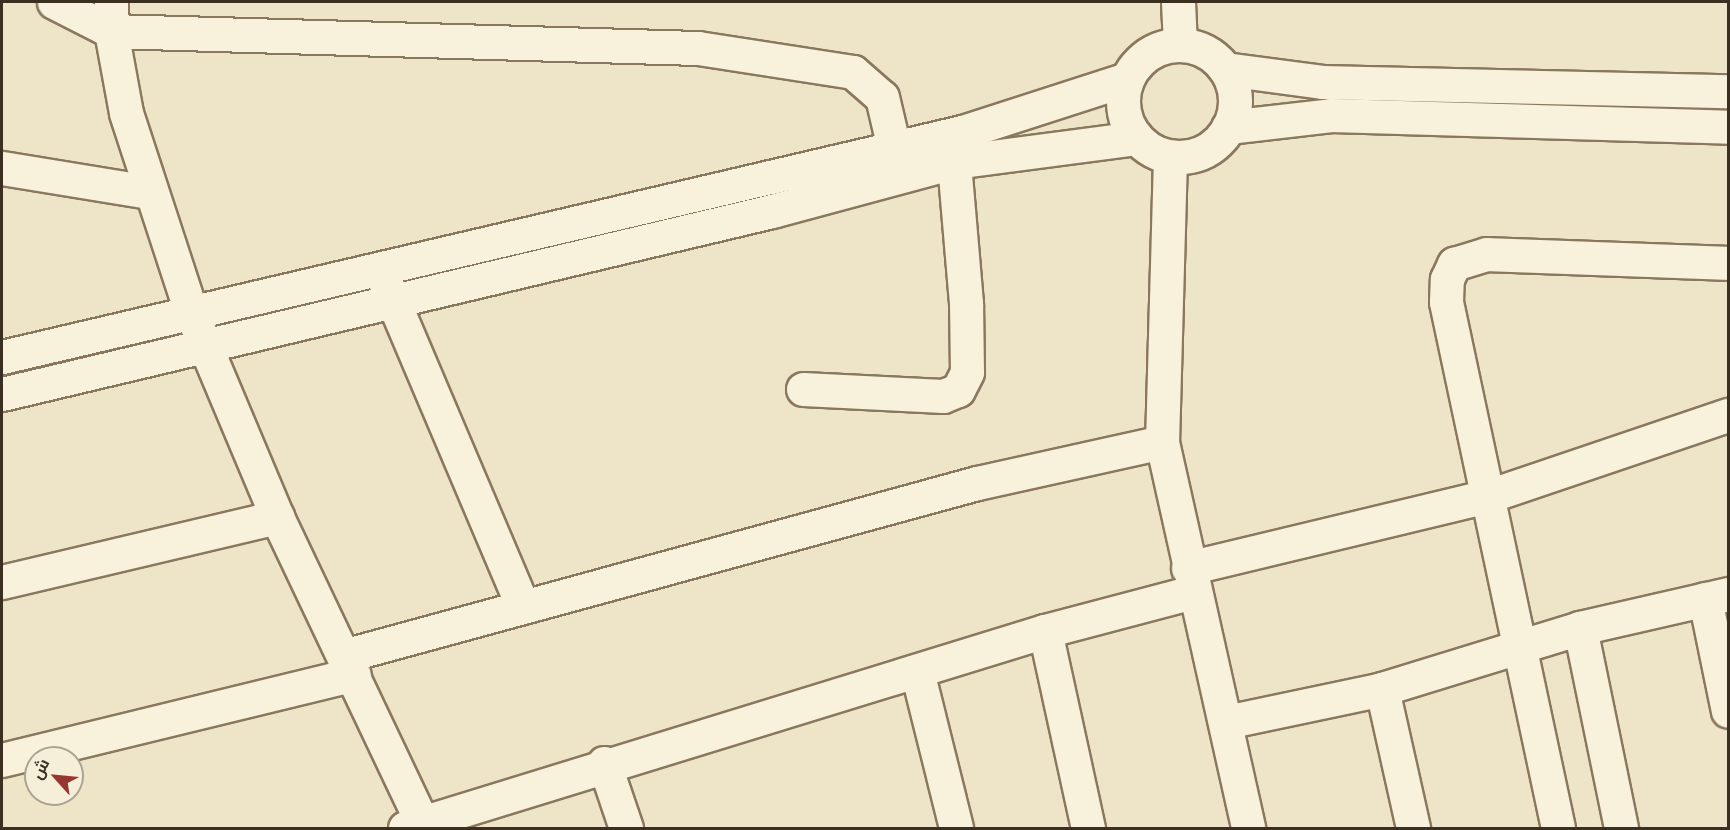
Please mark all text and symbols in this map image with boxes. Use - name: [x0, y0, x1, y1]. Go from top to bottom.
- north arrow: [24, 746, 84, 806]
- text: ش: [26, 755, 53, 782]

